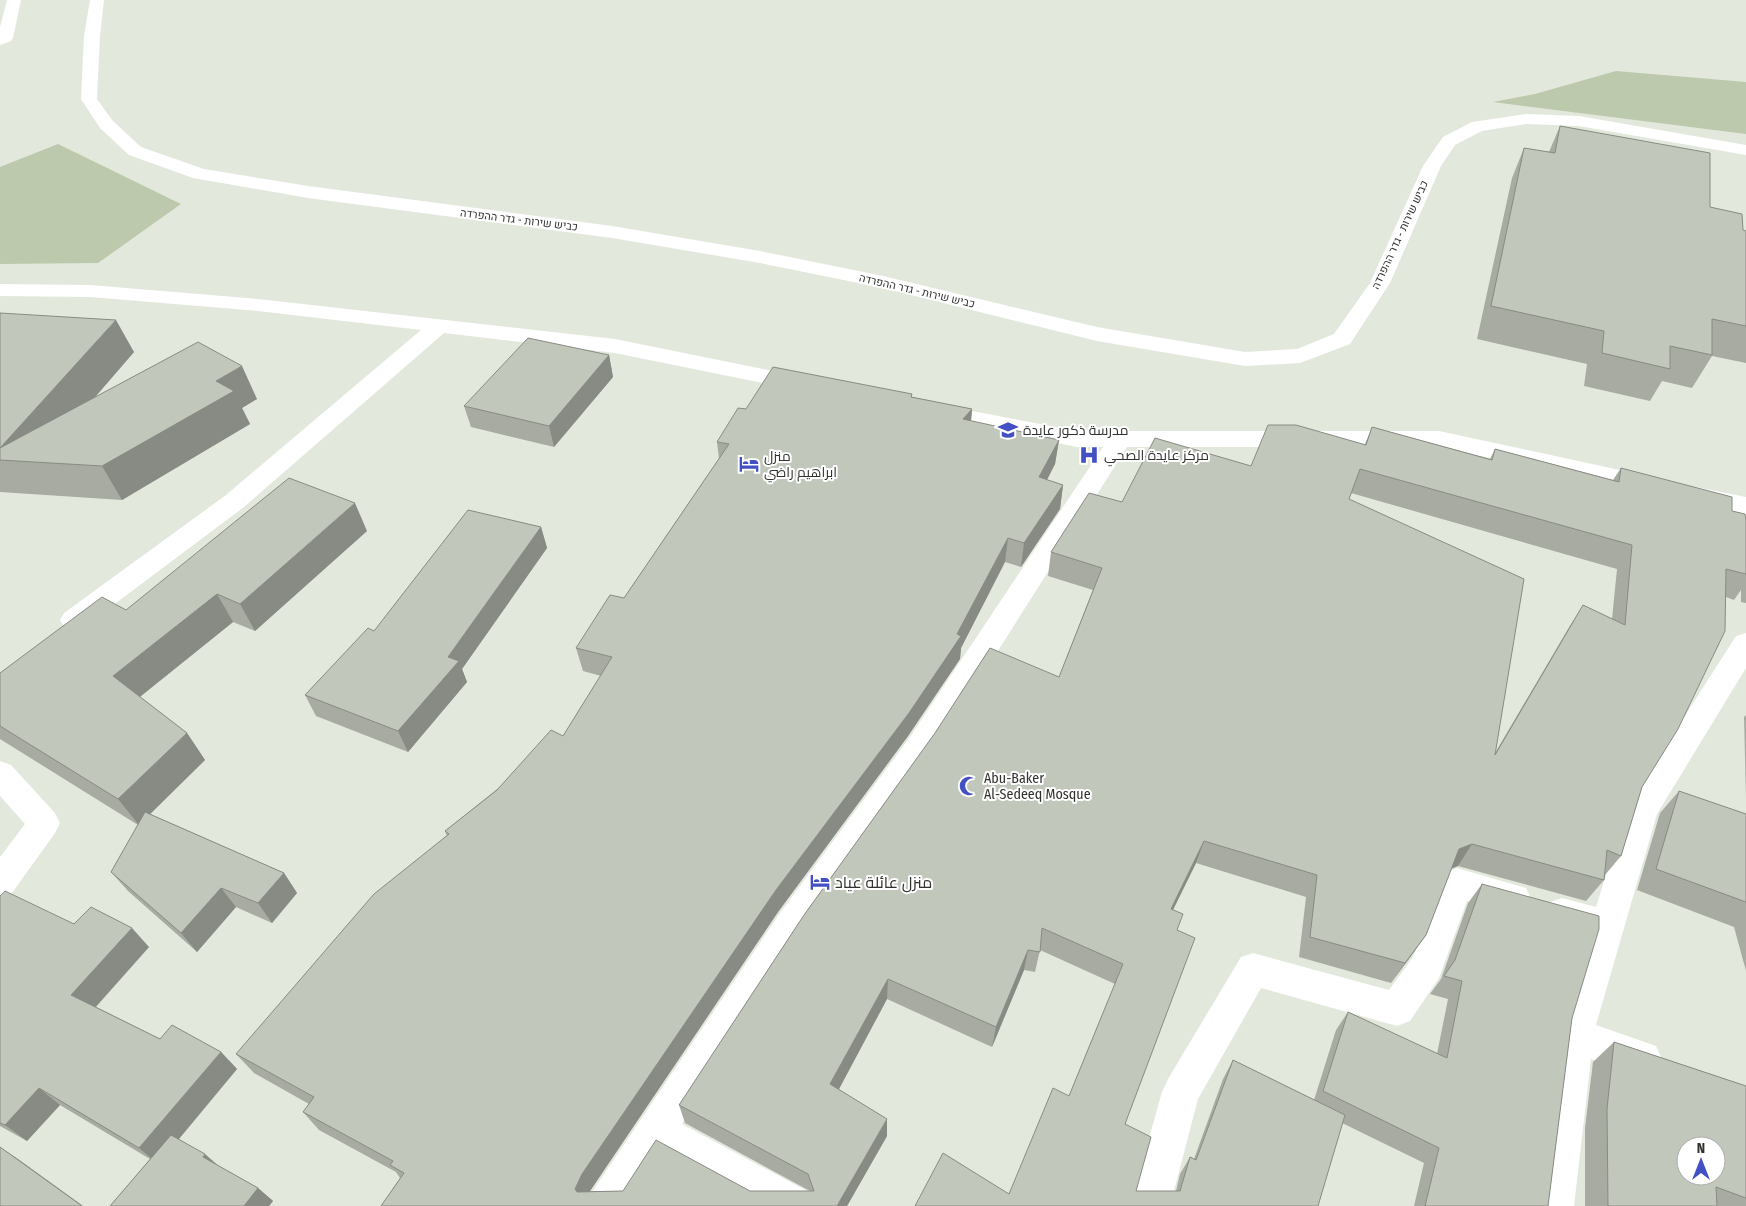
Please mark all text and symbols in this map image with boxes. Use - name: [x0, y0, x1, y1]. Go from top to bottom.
- street label: כביש שירות - גדר ההפרדה: [1369, 179, 1431, 291]
- street label: כביש שירות - גדר ההפרדה: [459, 206, 579, 234]
- street label: כביש שירות - גדר ההפרדה: [858, 271, 976, 311]
- school or university icon: مدرسة ذكور عايدة: [997, 419, 1019, 441]
- place label: مدرسة ذكور عايدة: [1023, 422, 1129, 439]
- hospital icon: مركز عايدة الصحي: [1078, 444, 1100, 466]
- place label: مركز عايدة الصحي: [1104, 447, 1209, 467]
- place label: منزل ابراهيم راضي: [764, 448, 837, 483]
- hotel icon: منزل ابراهيم راضي: [738, 453, 760, 475]
- place label: Abu-Baker Al-Sedeeq Mosque: [984, 770, 1091, 803]
- mosque icon: Abu-Baker Al-Sedeeq Mosque: [958, 775, 980, 797]
- hotel icon: منزل عائلة عياد: [809, 871, 831, 893]
- place label: منزل عائلة عياد: [835, 873, 932, 893]
- north arrow: [1676, 1136, 1726, 1186]
- text: N: [1697, 1140, 1705, 1157]

